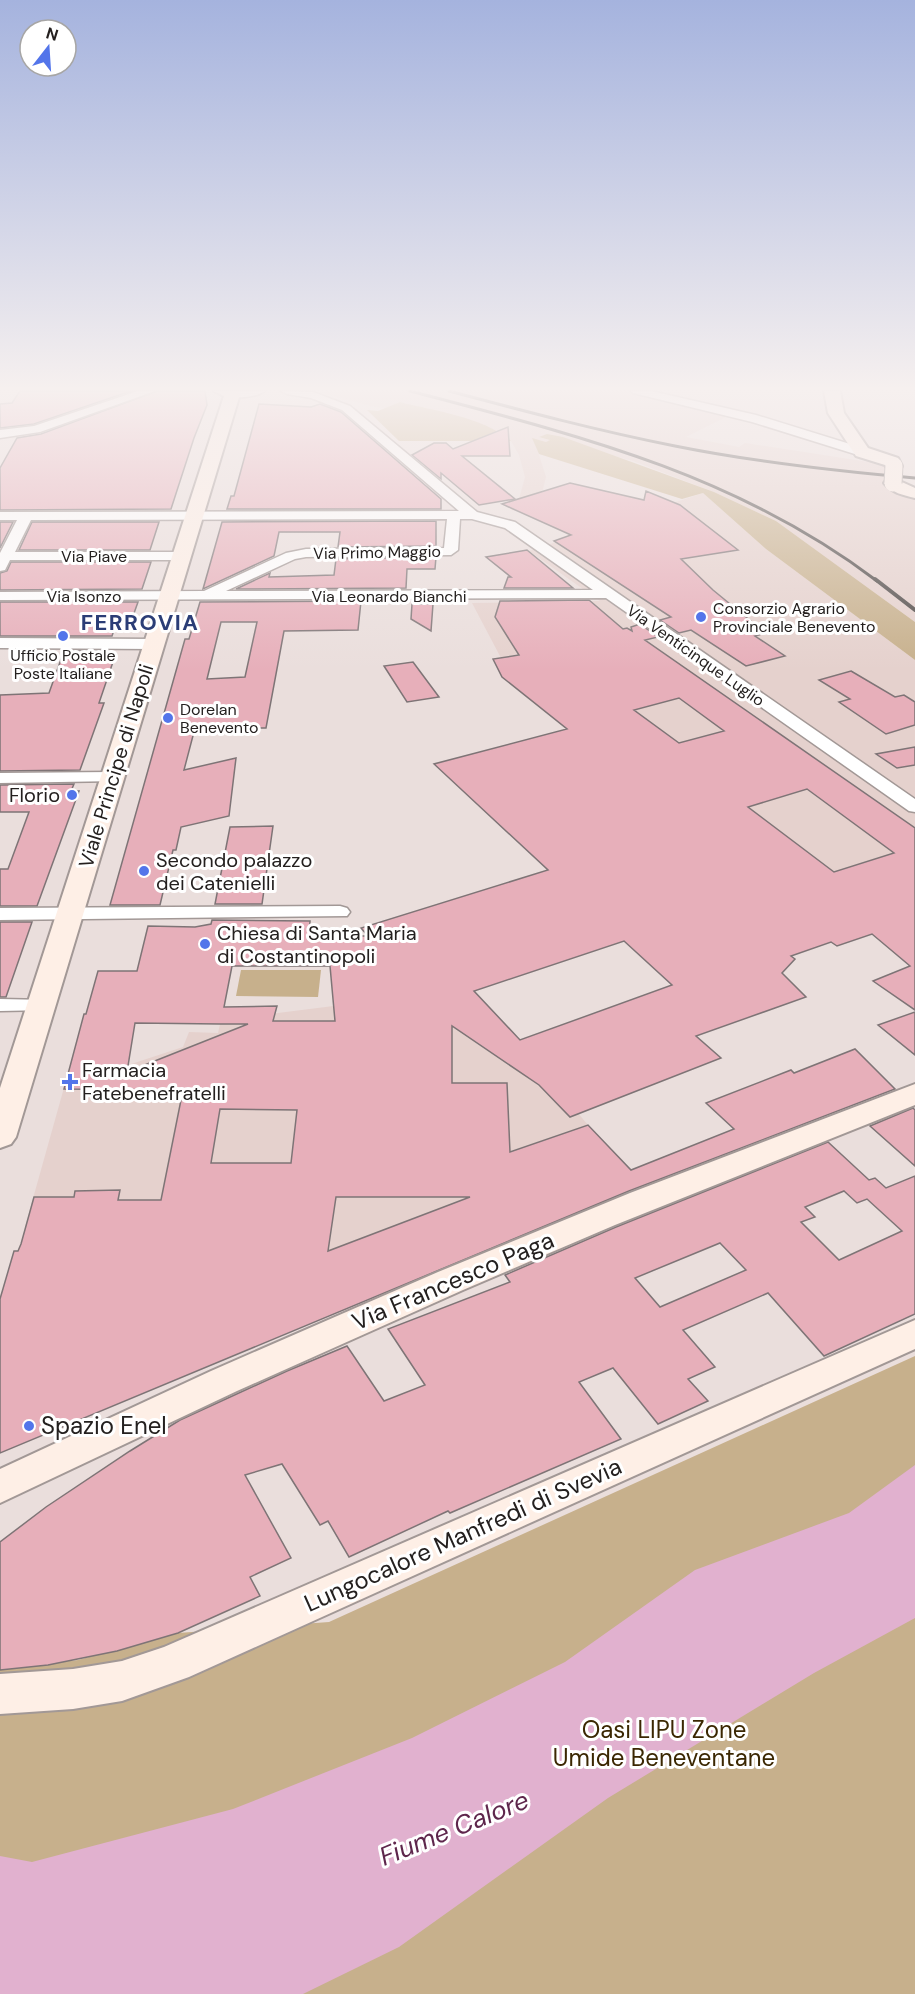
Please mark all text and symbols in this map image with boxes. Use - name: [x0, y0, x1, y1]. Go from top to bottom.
- north arrow: [18, 18, 78, 78]
- text: N: [44, 22, 61, 46]
- street label: Via Primo Maggio: [313, 541, 441, 564]
- street label: Via Piave: [61, 546, 127, 567]
- street label: Via Isonzo: [47, 586, 121, 607]
- street label: Via Leonardo Bianchi: [311, 586, 467, 607]
- place label: Consorzio Agrario Provinciale Benevento: [713, 598, 876, 637]
- street label: Via Venticinque Luglio: [623, 600, 769, 711]
- district label: FERROVIA: [81, 608, 199, 637]
- marker: Consorzio Agrario Provinciale Benevento: [694, 610, 708, 624]
- marker: Ufficio Postale Poste Italiane: [56, 629, 70, 643]
- place label: Ufficio Postale Poste Italiane: [10, 645, 116, 684]
- street label: Viale Principe di Napoli: [73, 661, 159, 871]
- place label: Dorelan Benevento: [180, 699, 259, 738]
- marker: Dorelan Benevento: [161, 711, 175, 725]
- place label: Florio: [9, 782, 60, 808]
- marker: Florio: [65, 788, 79, 802]
- place label: Secondo palazzo dei Catenielli: [156, 847, 312, 896]
- marker: Secondo palazzo dei Catenielli: [137, 864, 151, 878]
- place label: Chiesa di Santa Maria di Costantinopoli: [217, 920, 417, 969]
- marker: Chiesa di Santa Maria di Costantinopoli: [198, 937, 212, 951]
- place label: Farmacia Fatebenefratelli: [82, 1057, 226, 1106]
- marker: Farmacia Fatebenefratelli: [63, 1075, 77, 1089]
- street label: Via Francesco Paga: [347, 1224, 558, 1337]
- place label: Spazio Enel: [41, 1410, 167, 1441]
- marker: Spazio Enel: [22, 1419, 36, 1433]
- street label: Lungocalore Manfredi di Svevia: [299, 1450, 626, 1619]
- park label: Oasi LIPU Zone Umide Beneventane: [553, 1714, 775, 1773]
- water label: Fiume Calore: [374, 1783, 534, 1873]

